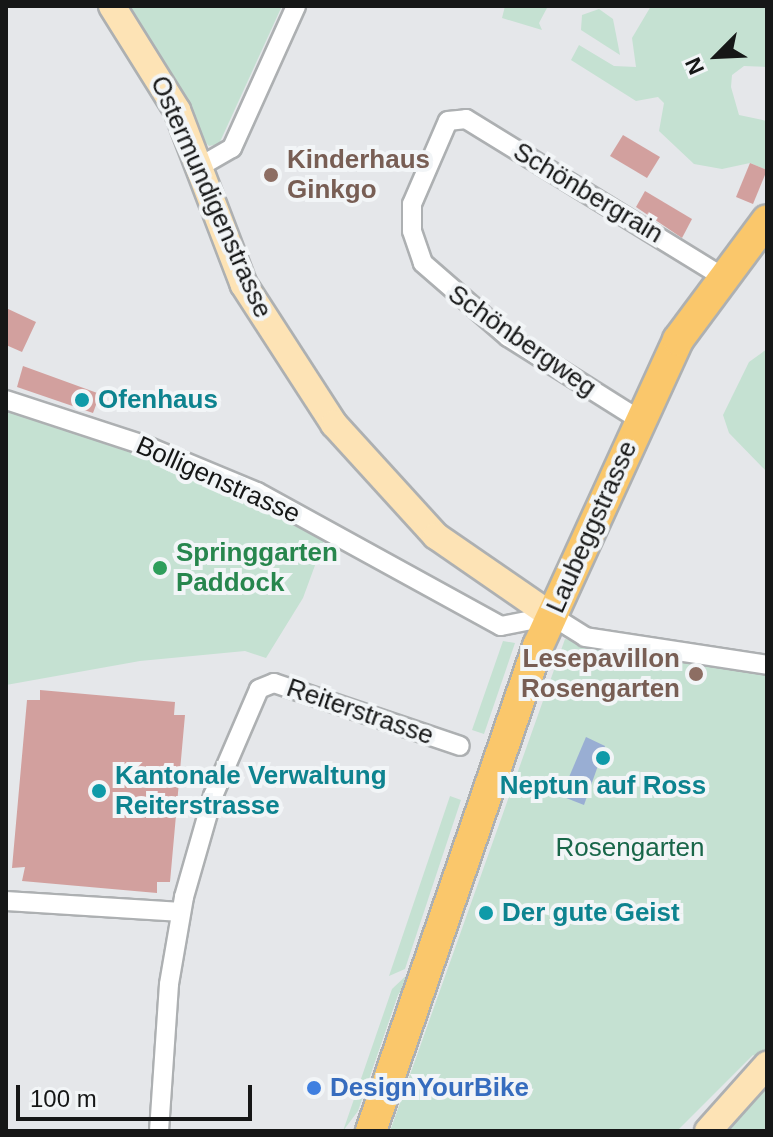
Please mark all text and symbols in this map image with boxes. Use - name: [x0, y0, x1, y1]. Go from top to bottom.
- north arrow: [677, 16, 757, 96]
- text: N: [680, 54, 709, 78]
- street label: Ostermundigenstrasse: [144, 71, 278, 323]
- street label: Schönbergrain: [507, 136, 669, 250]
- place label: Kinderhaus Ginkgo: [287, 144, 430, 206]
- marker: Kinderhaus Ginkgo: [262, 166, 280, 184]
- street label: Schönbergweg: [442, 278, 602, 404]
- place label: Ofenhaus: [98, 384, 218, 416]
- marker: Ofenhaus: [73, 391, 91, 409]
- street label: Bolligenstrasse: [131, 430, 305, 530]
- street label: Laubeggstrasse: [540, 436, 644, 618]
- place label: Springgarten Paddock: [176, 537, 338, 598]
- marker: Springgarten Paddock: [151, 559, 169, 577]
- place label: Lesepavillon Rosengarten: [521, 643, 680, 704]
- marker: Lesepavillon Rosengarten: [687, 665, 705, 683]
- street label: Reiterstrasse: [283, 672, 437, 752]
- marker: Neptun auf Ross: [594, 749, 612, 767]
- place label: Kantonale Verwaltung Reiterstrasse: [115, 760, 387, 822]
- place label: Neptun auf Ross: [500, 770, 706, 802]
- marker: Kantonale Verwaltung Reiterstrasse: [90, 782, 108, 800]
- park label: Rosengarten: [556, 832, 704, 864]
- place label: Der gute Geist: [502, 897, 680, 929]
- marker: Der gute Geist: [477, 904, 495, 922]
- scale bar: [20, 1069, 256, 1119]
- place label: DesignYourBike: [330, 1072, 529, 1104]
- marker: DesignYourBike: [305, 1079, 323, 1097]
- text: 100 m: [30, 1085, 97, 1112]

